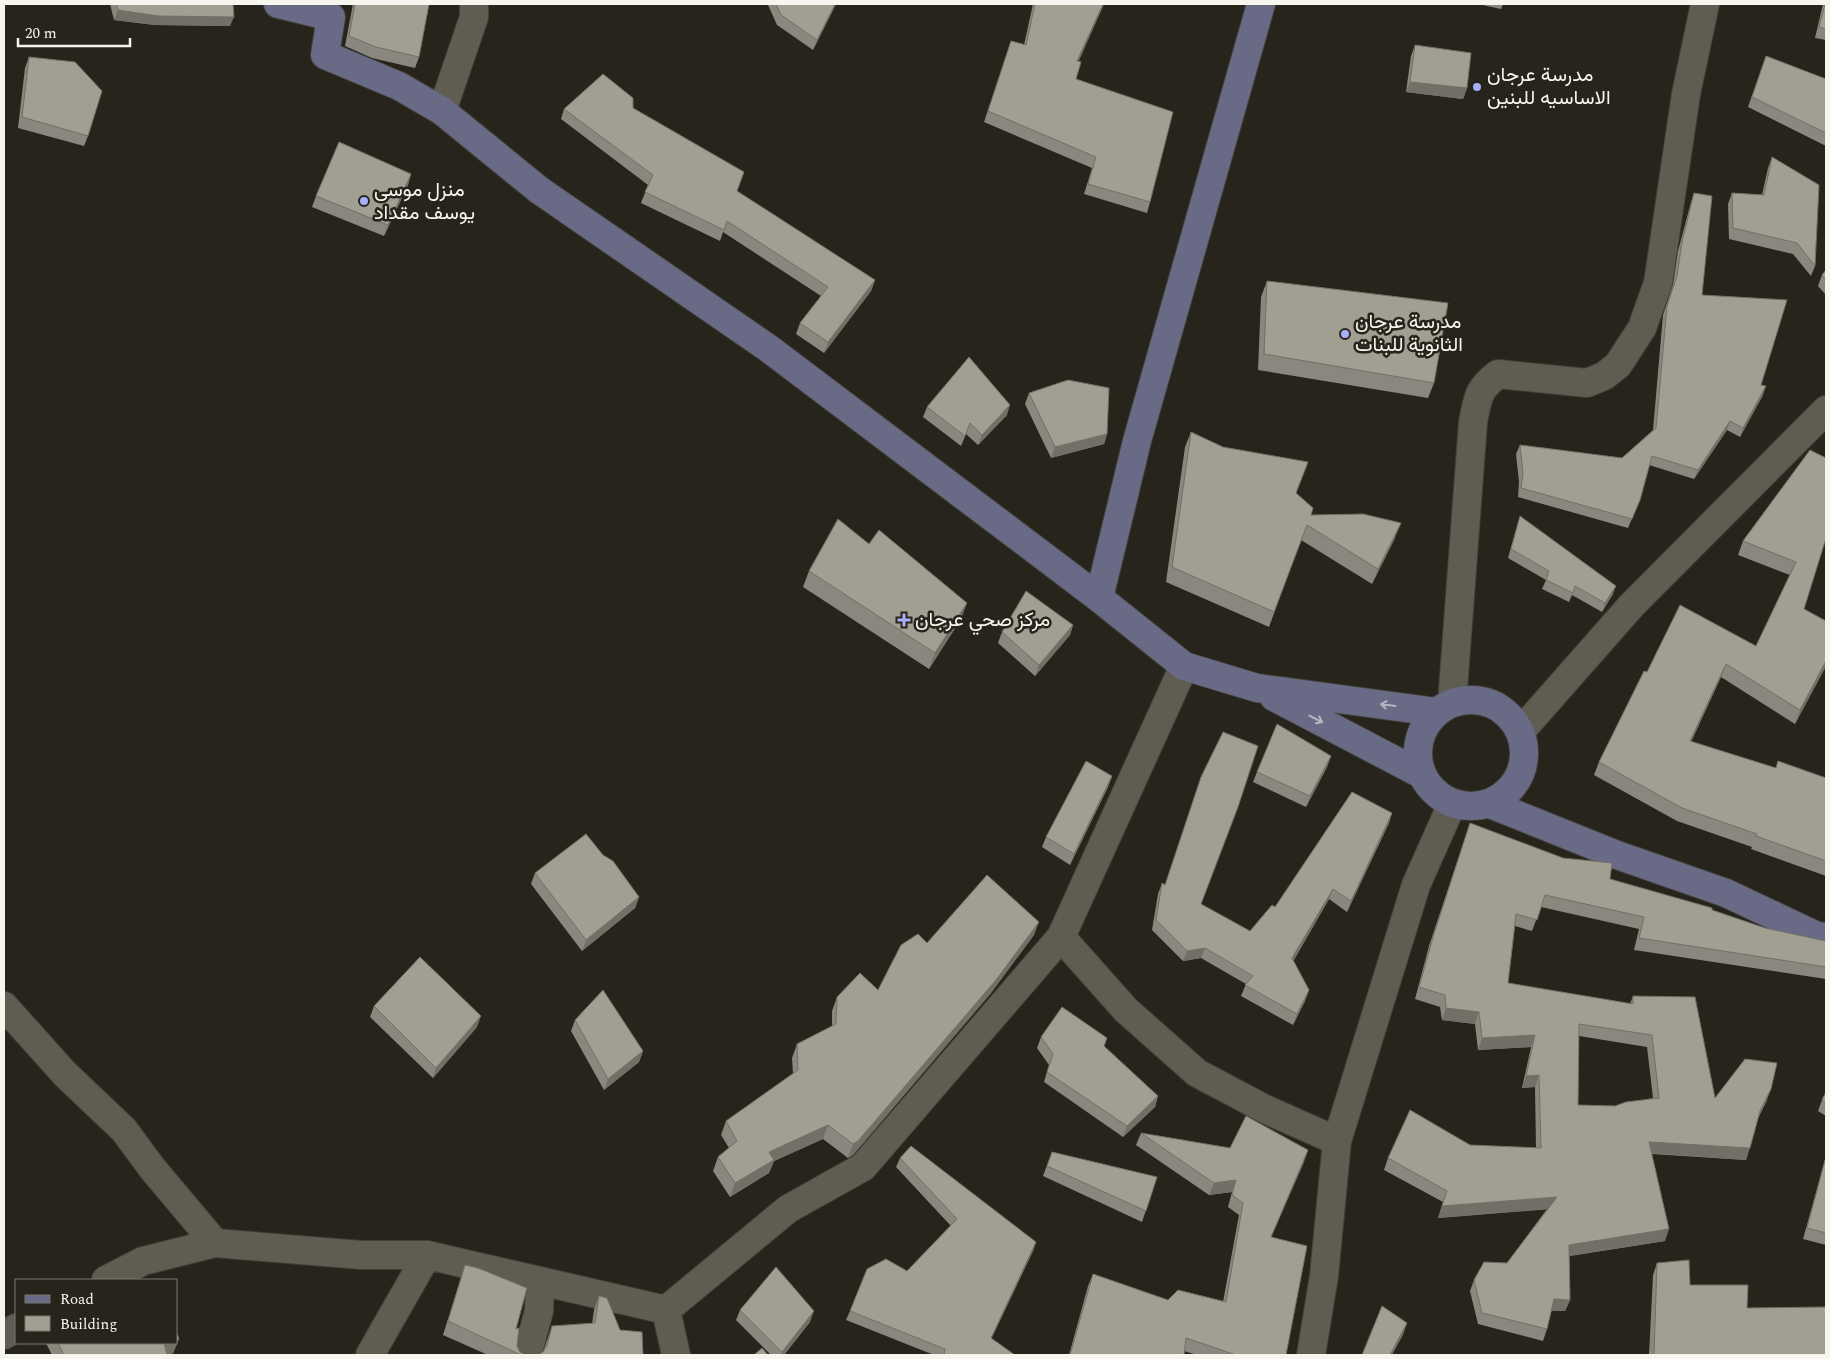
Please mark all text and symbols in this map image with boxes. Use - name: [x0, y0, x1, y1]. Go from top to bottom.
- scale bar: [18, 15, 130, 47]
- text: 20 m: [25, 22, 57, 45]
- place label: مدرسة عرجان الاساسيه للبنين: [1487, 60, 1611, 113]
- marker: مدرسة عرجان الاساسيه للبنين: [1471, 81, 1483, 93]
- place label: منزل موسى يوسف مقداد: [374, 175, 475, 228]
- marker: منزل موسى يوسف مقداد: [358, 195, 370, 207]
- place label: مدرسة عرجان الثانوية للبنات: [1355, 307, 1463, 360]
- marker: مدرسة عرجان الثانوية للبنات: [1339, 328, 1351, 340]
- place label: مركز صحي عرجان: [915, 605, 1050, 636]
- marker: مركز صحي عرجان: [897, 613, 911, 627]
- one-way arrow: [1380, 700, 1396, 710]
- one-way arrow: [1308, 715, 1323, 724]
- legend: [15, 1279, 178, 1344]
- text: Road: [60, 1288, 94, 1311]
- text: Building: [60, 1313, 117, 1336]

